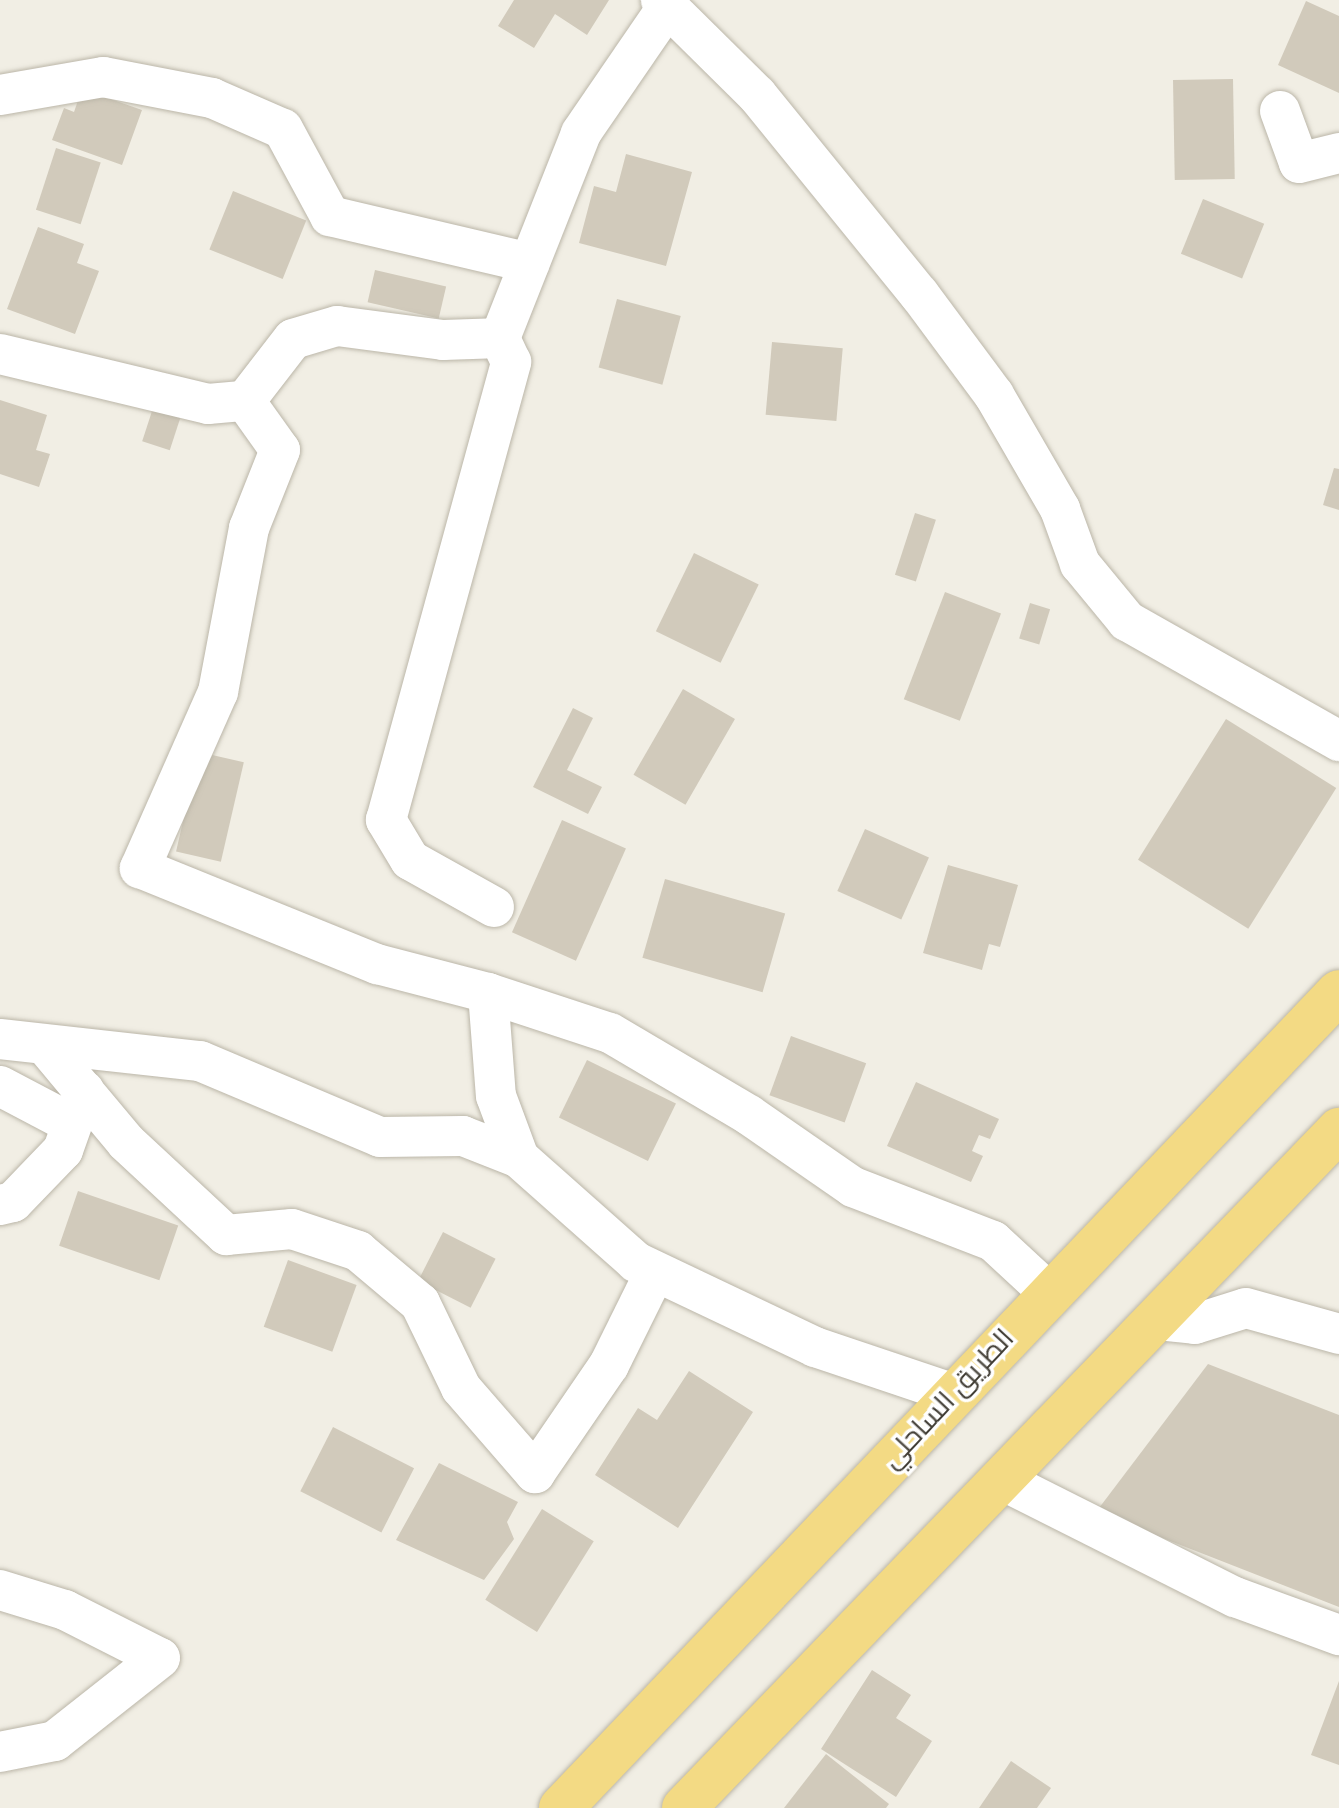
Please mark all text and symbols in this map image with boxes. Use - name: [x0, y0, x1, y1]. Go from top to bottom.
- street label: الطريق الساحلي: [874, 1321, 1020, 1475]

